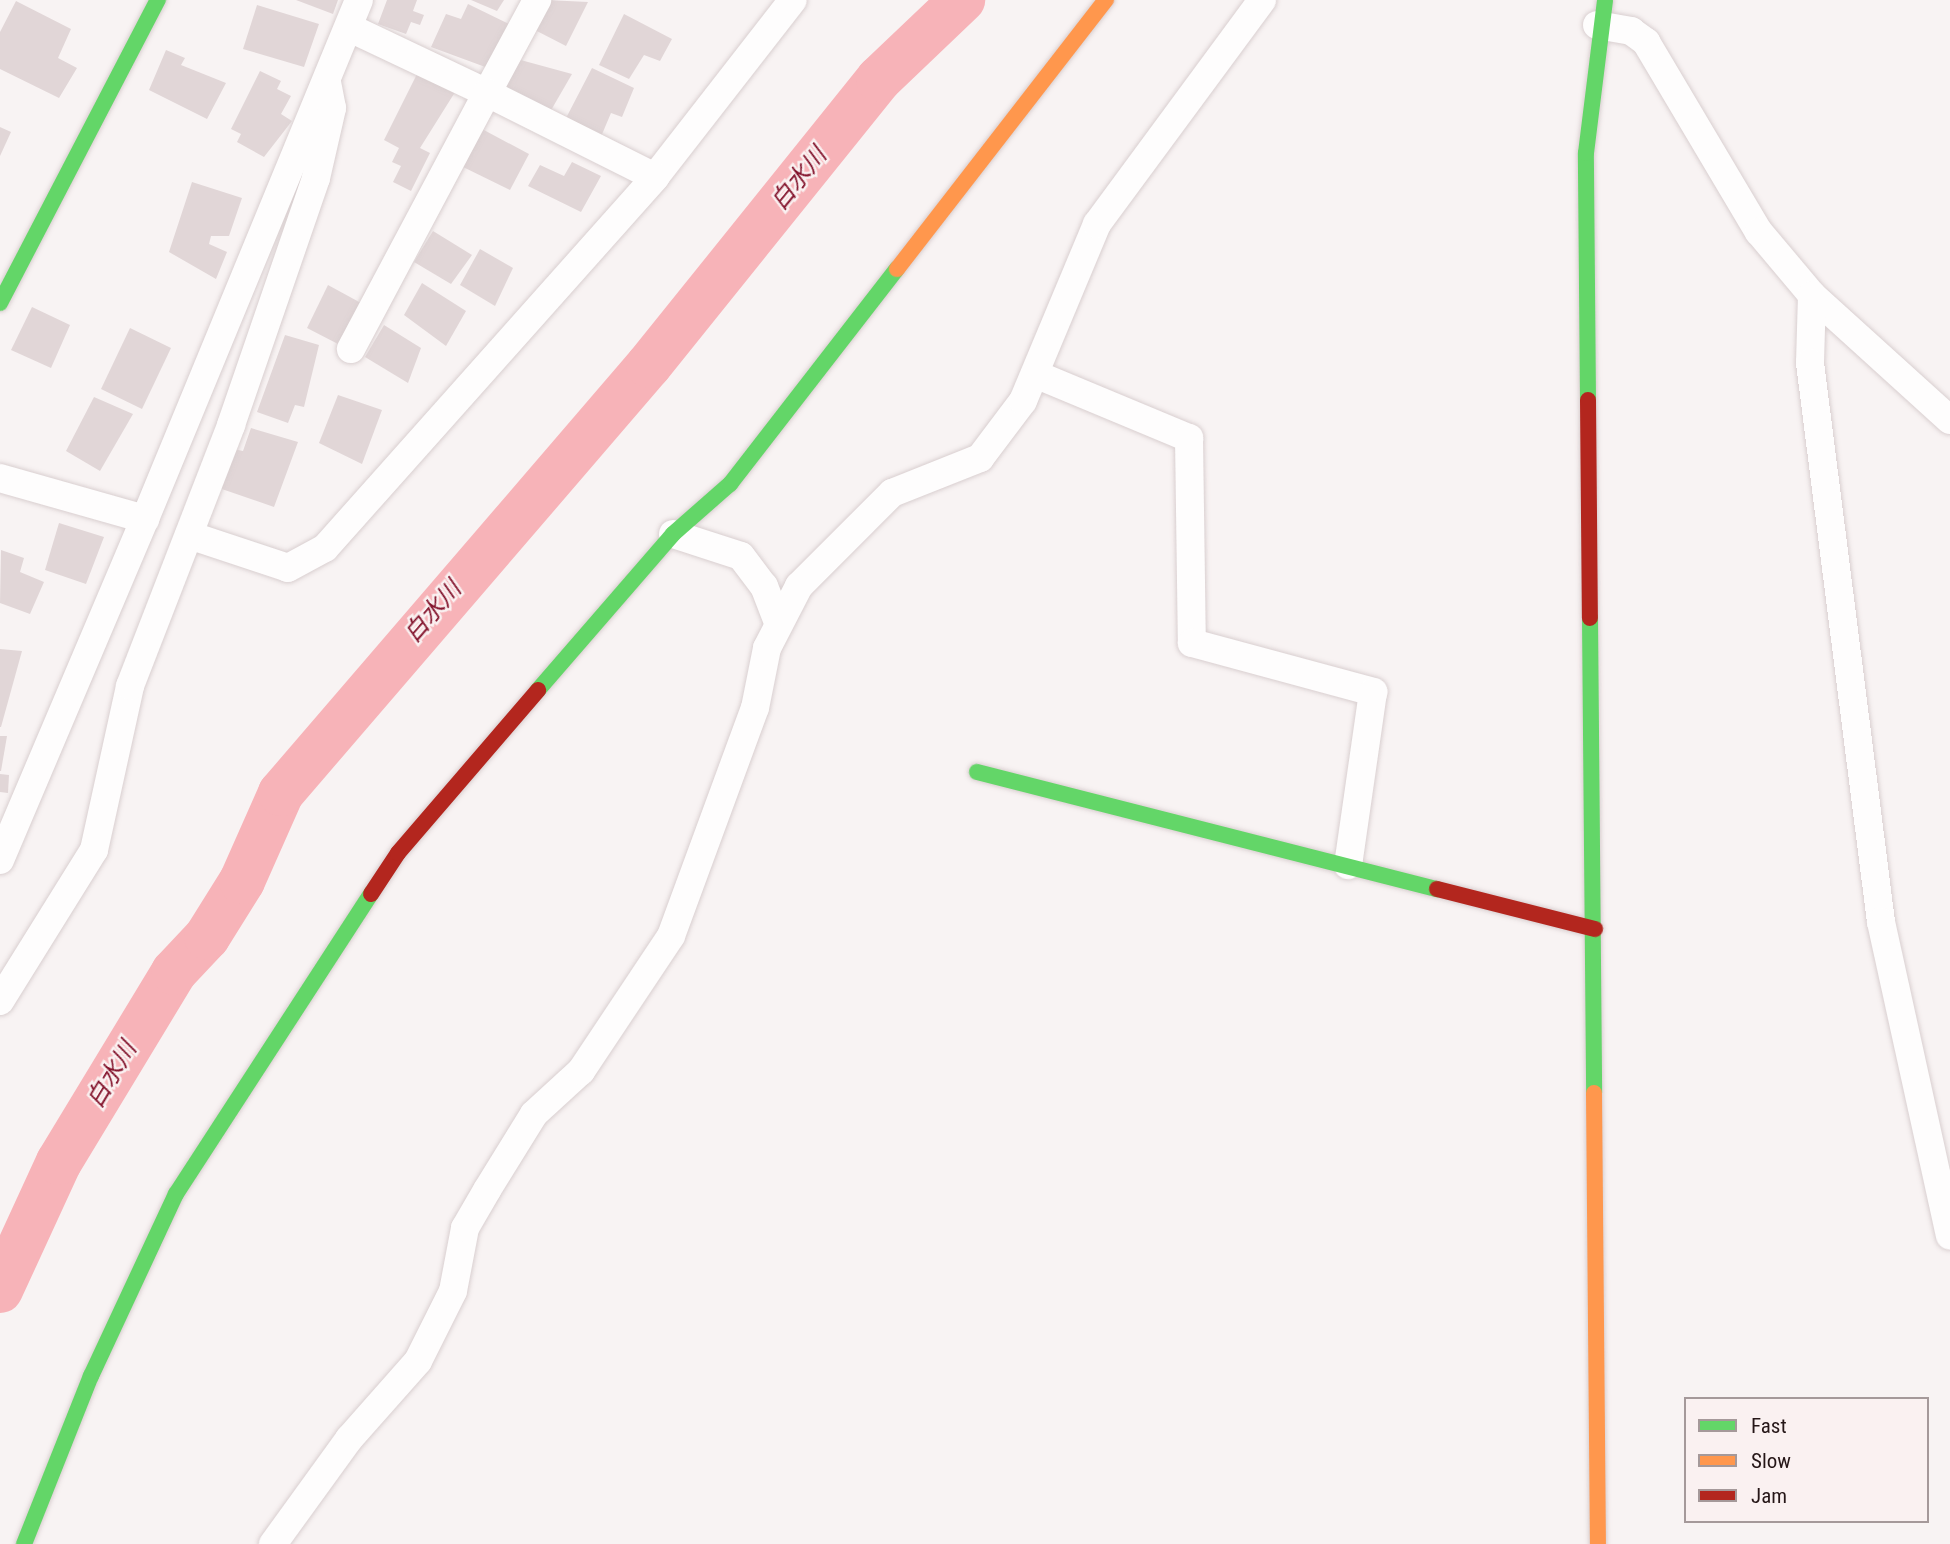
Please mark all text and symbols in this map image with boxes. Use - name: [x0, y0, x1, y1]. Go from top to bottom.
- water label: 白水川: [765, 142, 833, 216]
- water label: 白水川: [399, 575, 467, 649]
- water label: 白水川: [81, 1037, 143, 1113]
- legend: [1684, 1397, 1929, 1523]
- text: Fast: [1751, 1414, 1787, 1438]
- text: Slow: [1751, 1449, 1791, 1473]
- text: Jam: [1751, 1484, 1787, 1508]

